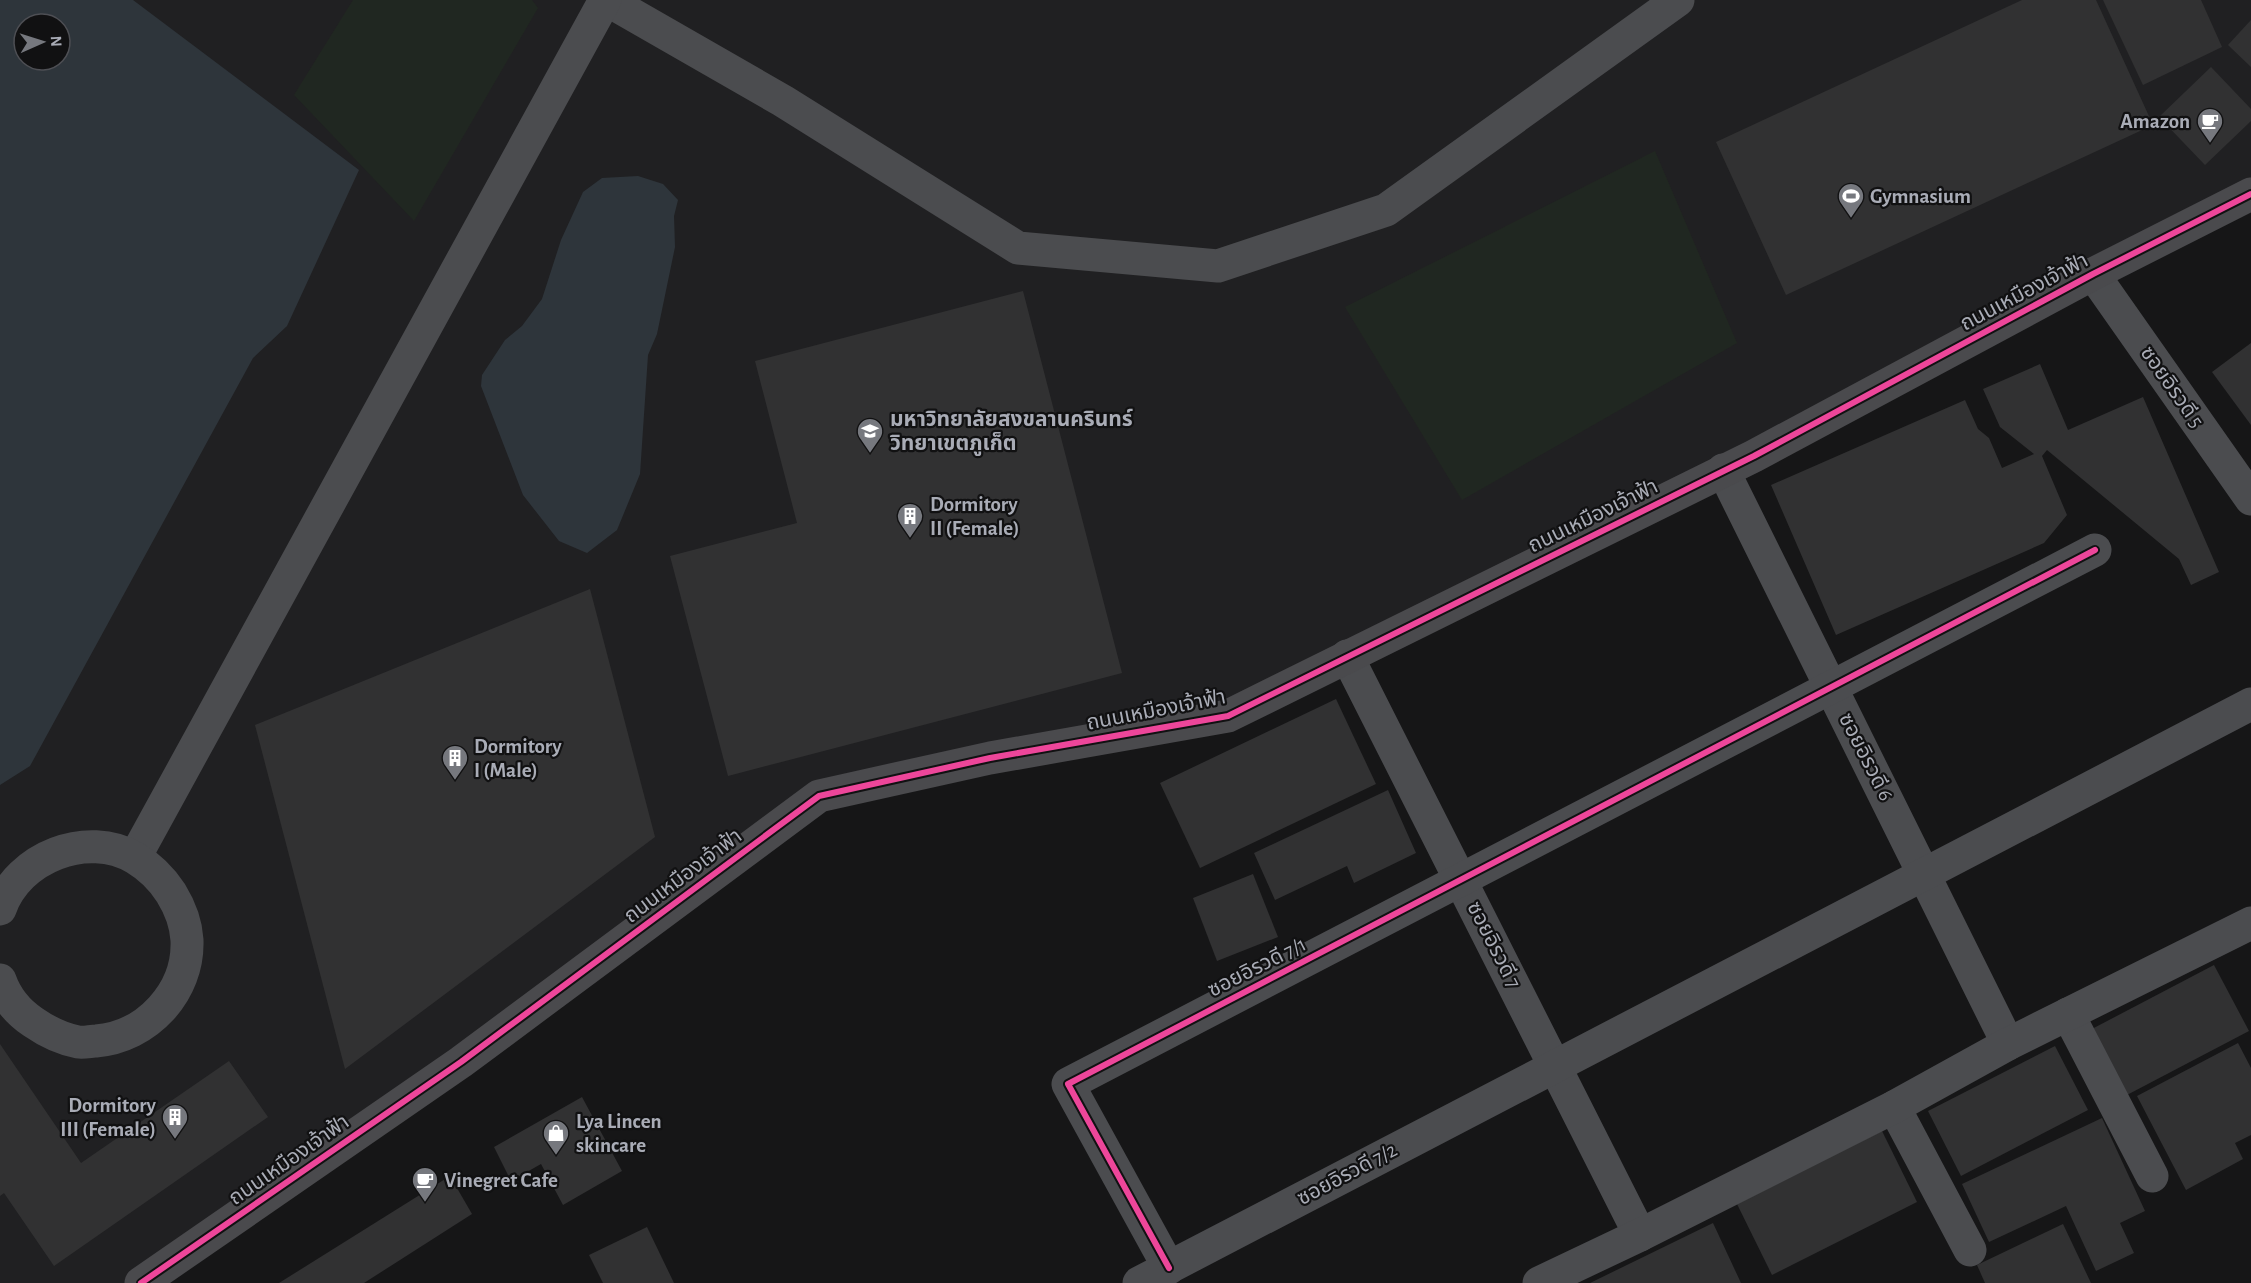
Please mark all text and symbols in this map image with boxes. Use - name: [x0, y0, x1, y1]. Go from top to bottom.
- north arrow: [12, 12, 72, 72]
- text: N: [48, 35, 64, 47]
- cafe icon: Amazon: [2195, 106, 2225, 144]
- place label: Amazon: [2120, 111, 2190, 132]
- sports icon: Gymnasium: [1836, 181, 1866, 219]
- place label: Gymnasium: [1870, 186, 1971, 207]
- street label: ถนนเหมืองเจ้าฟ้า: [1956, 248, 2091, 334]
- street label: ซอยอิรวดี 5: [2136, 342, 2208, 432]
- place label: มหาวิทยาลัยสงขลานครินทร์ วิทยาเขตภูเก็ต: [889, 408, 1133, 456]
- school or university icon: มหาวิทยาลัยสงขลานครินทร์ วิทยาเขตภูเก็ต: [855, 416, 885, 454]
- street label: ถนนเหมืองเจ้าฟ้า: [1524, 474, 1661, 556]
- place label: Dormitory II (Female): [930, 494, 1019, 539]
- building icon: Dormitory II (Female): [895, 501, 925, 539]
- street label: ถนนเหมืองเจ้าฟ้า: [1084, 684, 1227, 734]
- street label: ซอยอิรวดี 6: [1835, 709, 1898, 804]
- place label: Dormitory I (Male): [474, 736, 562, 781]
- building icon: Dormitory I (Male): [440, 743, 470, 781]
- street label: ถนนเหมืองเจ้าฟ้า: [619, 824, 746, 927]
- street label: ซอยอิรวดี 7: [1463, 898, 1526, 992]
- street label: ซอยอิรวดี 7/1: [1204, 932, 1310, 1001]
- place label: Dormitory III (Female): [60, 1095, 157, 1140]
- building icon: Dormitory III (Female): [160, 1102, 190, 1140]
- street label: ถนนเหมืองเจ้าฟ้า: [224, 1109, 353, 1209]
- place label: Lya Lincen skincare: [576, 1111, 662, 1156]
- shop icon: Lya Lincen skincare: [541, 1118, 571, 1156]
- street label: ซอยอิรวดี 7/2: [1293, 1138, 1400, 1209]
- cafe icon: Vinegret Cafe: [410, 1165, 440, 1203]
- place label: Vinegret Cafe: [444, 1170, 558, 1191]

